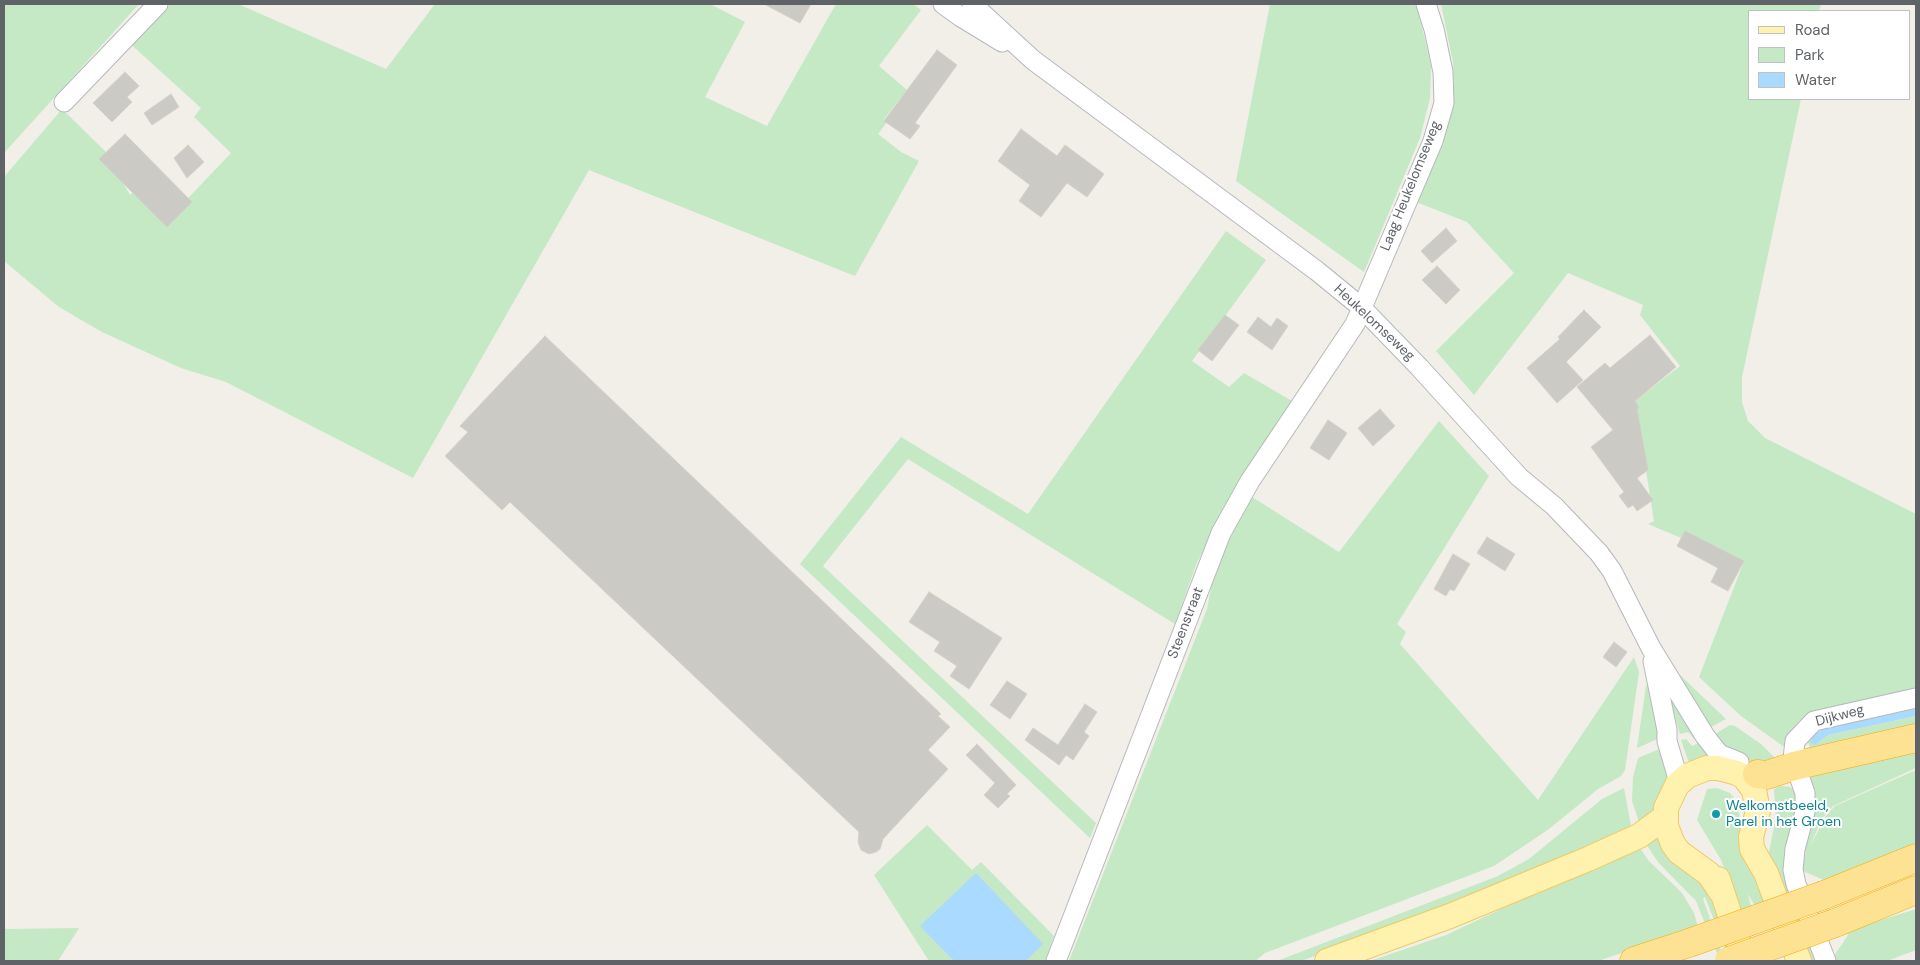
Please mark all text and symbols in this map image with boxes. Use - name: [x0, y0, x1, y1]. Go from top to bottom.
- legend: [1748, 10, 1910, 100]
- text: Road: [1795, 20, 1830, 40]
- text: Park: [1795, 45, 1825, 65]
- text: Water: [1795, 70, 1836, 90]
- street label: Laag Heukelomseweg: [1377, 118, 1445, 254]
- street label: Heukelomseweg: [1330, 281, 1418, 365]
- street label: Steenstraat: [1165, 585, 1207, 661]
- street label: Dijkweg: [1814, 701, 1866, 731]
- place label: Welkomstbeeld, Parel in het Groen: [1726, 798, 1841, 830]
- marker: Welkomstbeeld, Parel in het Groen: [1710, 808, 1722, 820]

